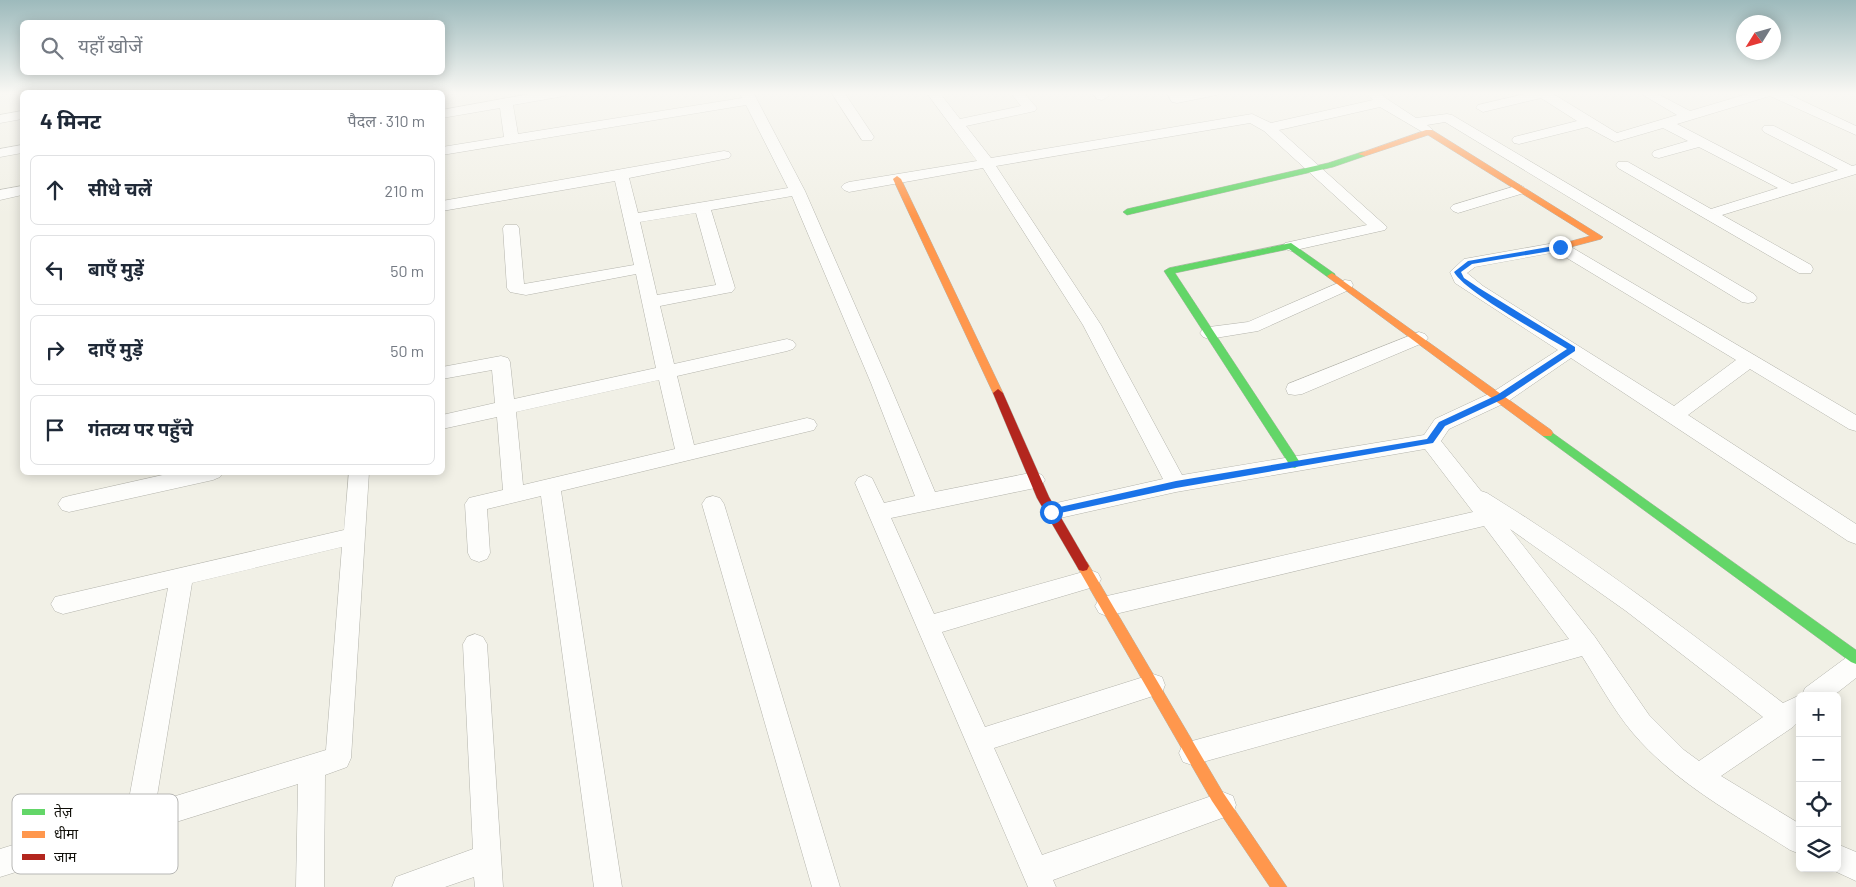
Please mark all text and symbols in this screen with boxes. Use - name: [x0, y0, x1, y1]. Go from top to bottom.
- north arrow: [1736, 15, 1781, 60]
- search box: [20, 20, 445, 75]
- icon: search: [38, 34, 66, 62]
- text: यहाँ खोजें: [78, 34, 142, 57]
- text: 4 मिनट: [40, 108, 101, 133]
- text: पैदल · 310 m: [348, 111, 425, 130]
- icon: ahead: [41, 176, 69, 204]
- text: सीधे चलें: [88, 177, 152, 200]
- text: 210 m: [385, 181, 424, 200]
- route end: [1549, 236, 1572, 259]
- icon: left: [41, 256, 69, 284]
- text: बाएँ मुड़ें: [88, 257, 144, 280]
- text: 50 m: [390, 261, 424, 280]
- icon: right: [41, 336, 69, 364]
- text: दाएँ मुड़ें: [88, 337, 143, 360]
- text: 50 m: [390, 341, 424, 360]
- icon: arrive: [41, 416, 69, 444]
- text: गंतव्य पर पहुँचे: [88, 417, 193, 440]
- route start: [1040, 501, 1063, 524]
- map controls: [1796, 692, 1841, 872]
- button: +: [1796, 692, 1841, 737]
- button: −: [1796, 737, 1841, 782]
- button: locate: [1796, 782, 1841, 827]
- legend: [12, 794, 178, 874]
- text: तेज़: [54, 803, 73, 820]
- text: धीमा: [54, 825, 79, 842]
- button: layers: [1796, 827, 1841, 872]
- text: जाम: [54, 848, 77, 865]

